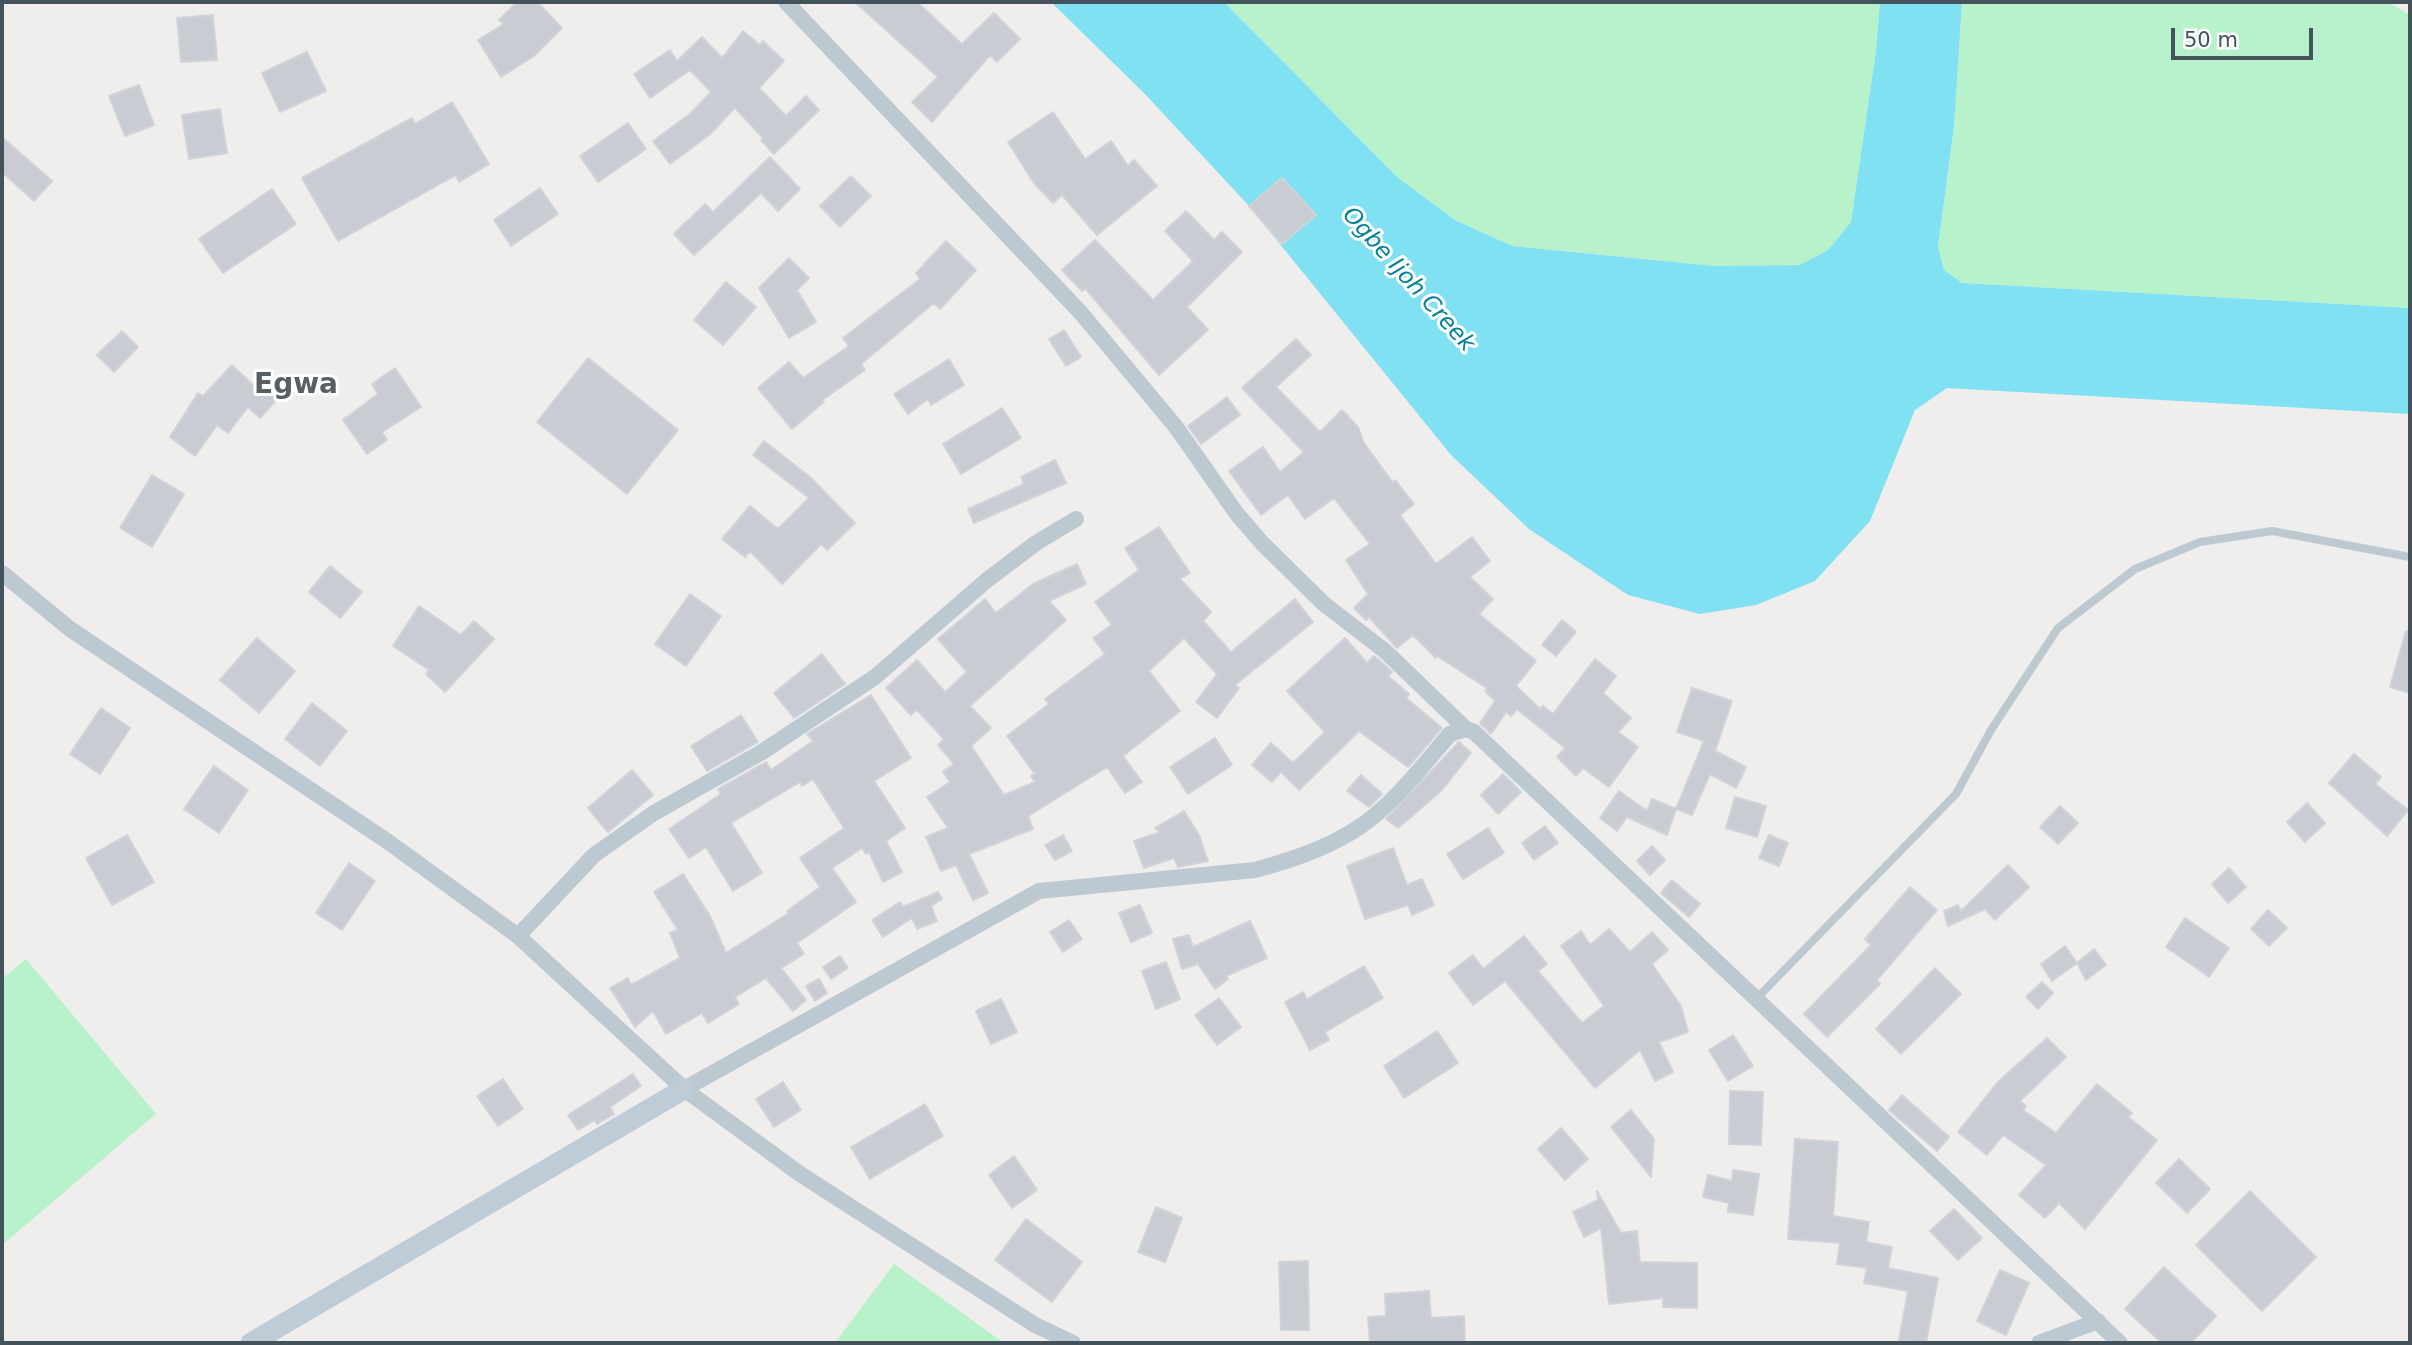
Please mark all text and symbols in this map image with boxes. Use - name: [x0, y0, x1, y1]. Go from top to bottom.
- scale bar: [2174, 14, 2316, 58]
- text: 50 m: [2184, 28, 2238, 52]
- water label: Ogbe Ijoh Creek: [1336, 202, 1480, 358]
- district label: Egwa: [254, 369, 338, 403]

